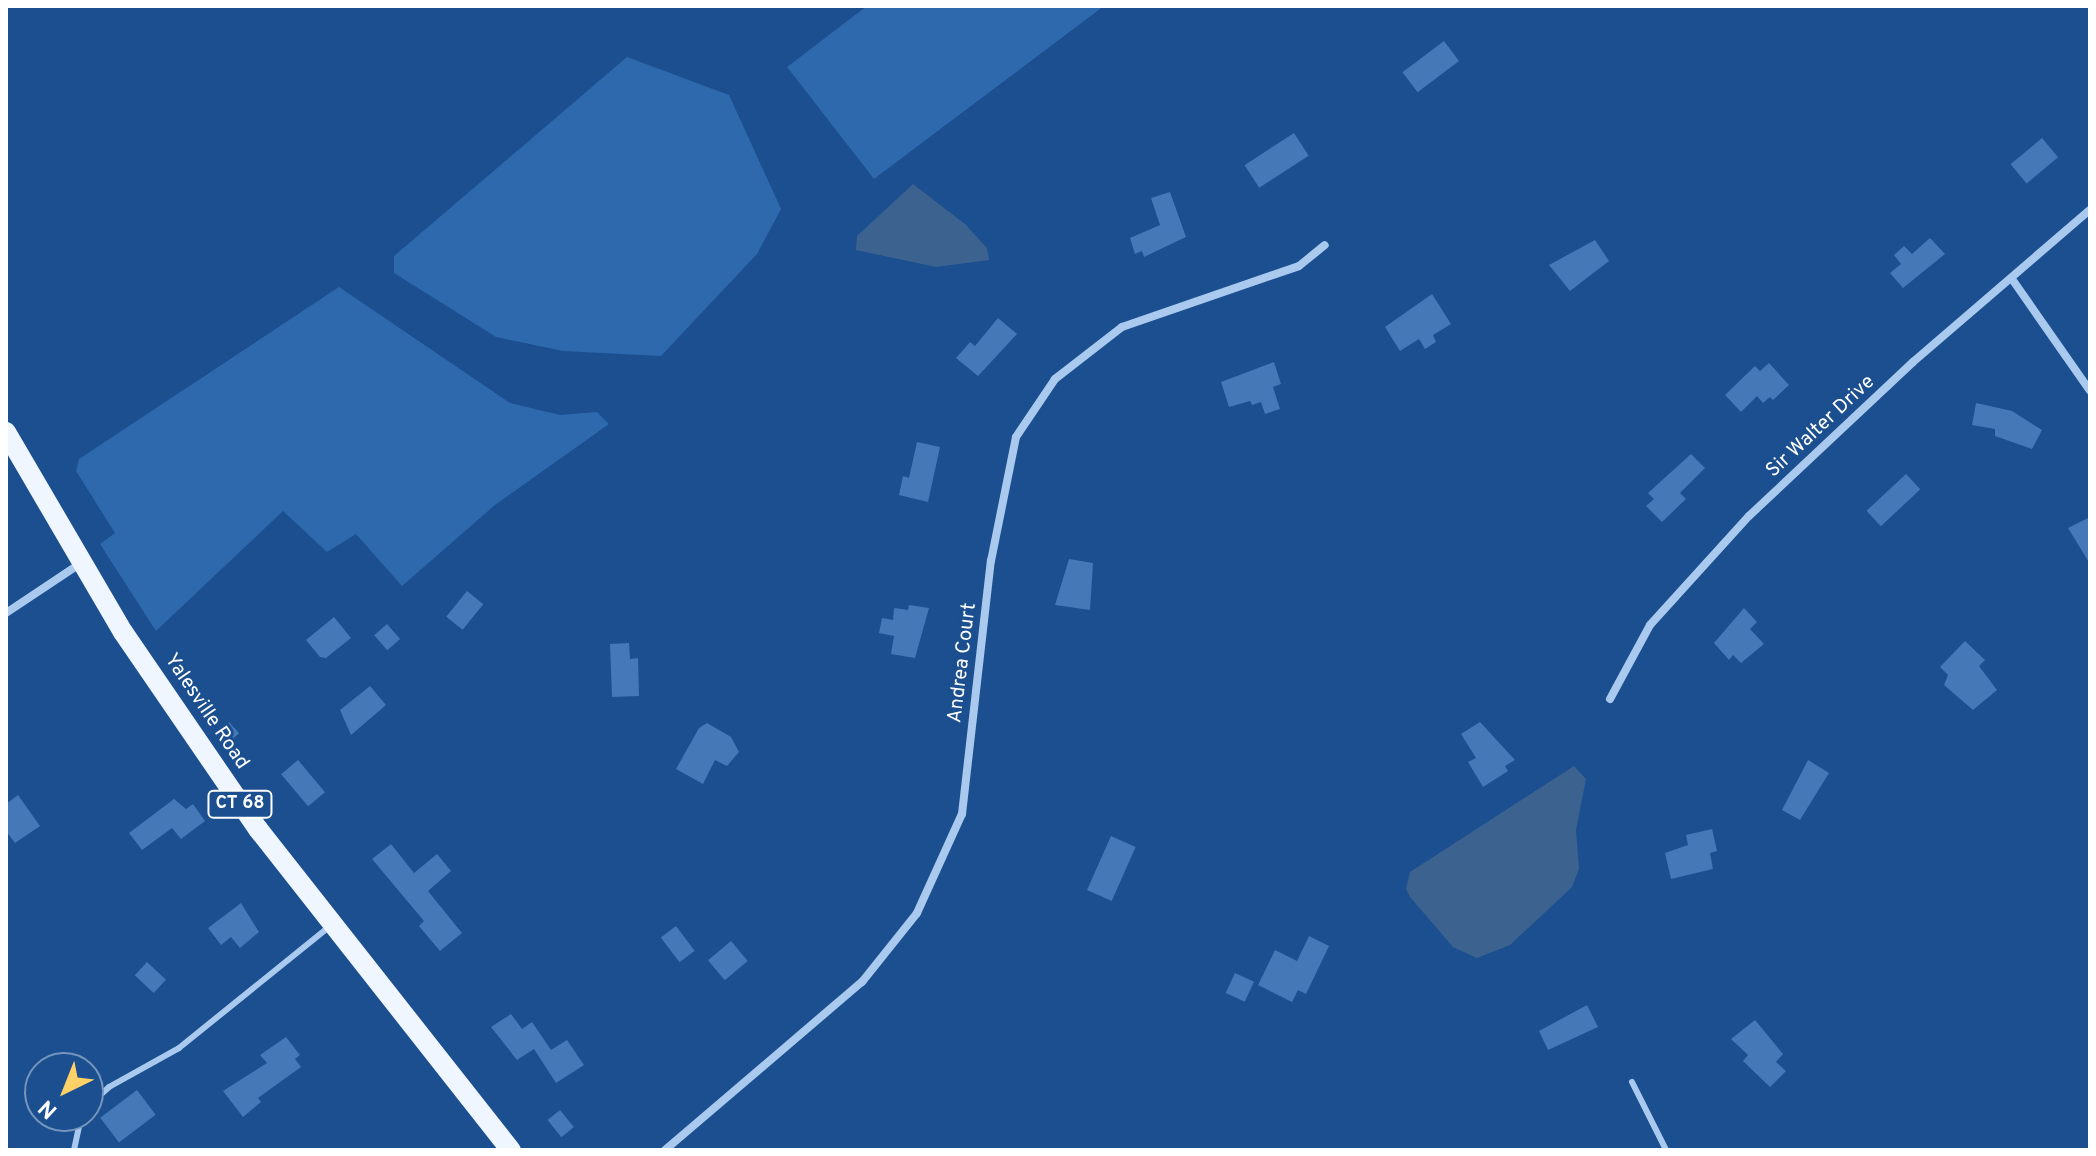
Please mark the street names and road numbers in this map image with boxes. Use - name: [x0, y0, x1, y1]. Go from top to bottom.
- street label: Sir Walter Drive: [1762, 371, 1880, 483]
- street label: Andrea Court: [944, 602, 982, 724]
- street label: Yalesville Road: [158, 650, 254, 774]
- road number: CT 68: [206, 790, 274, 818]

